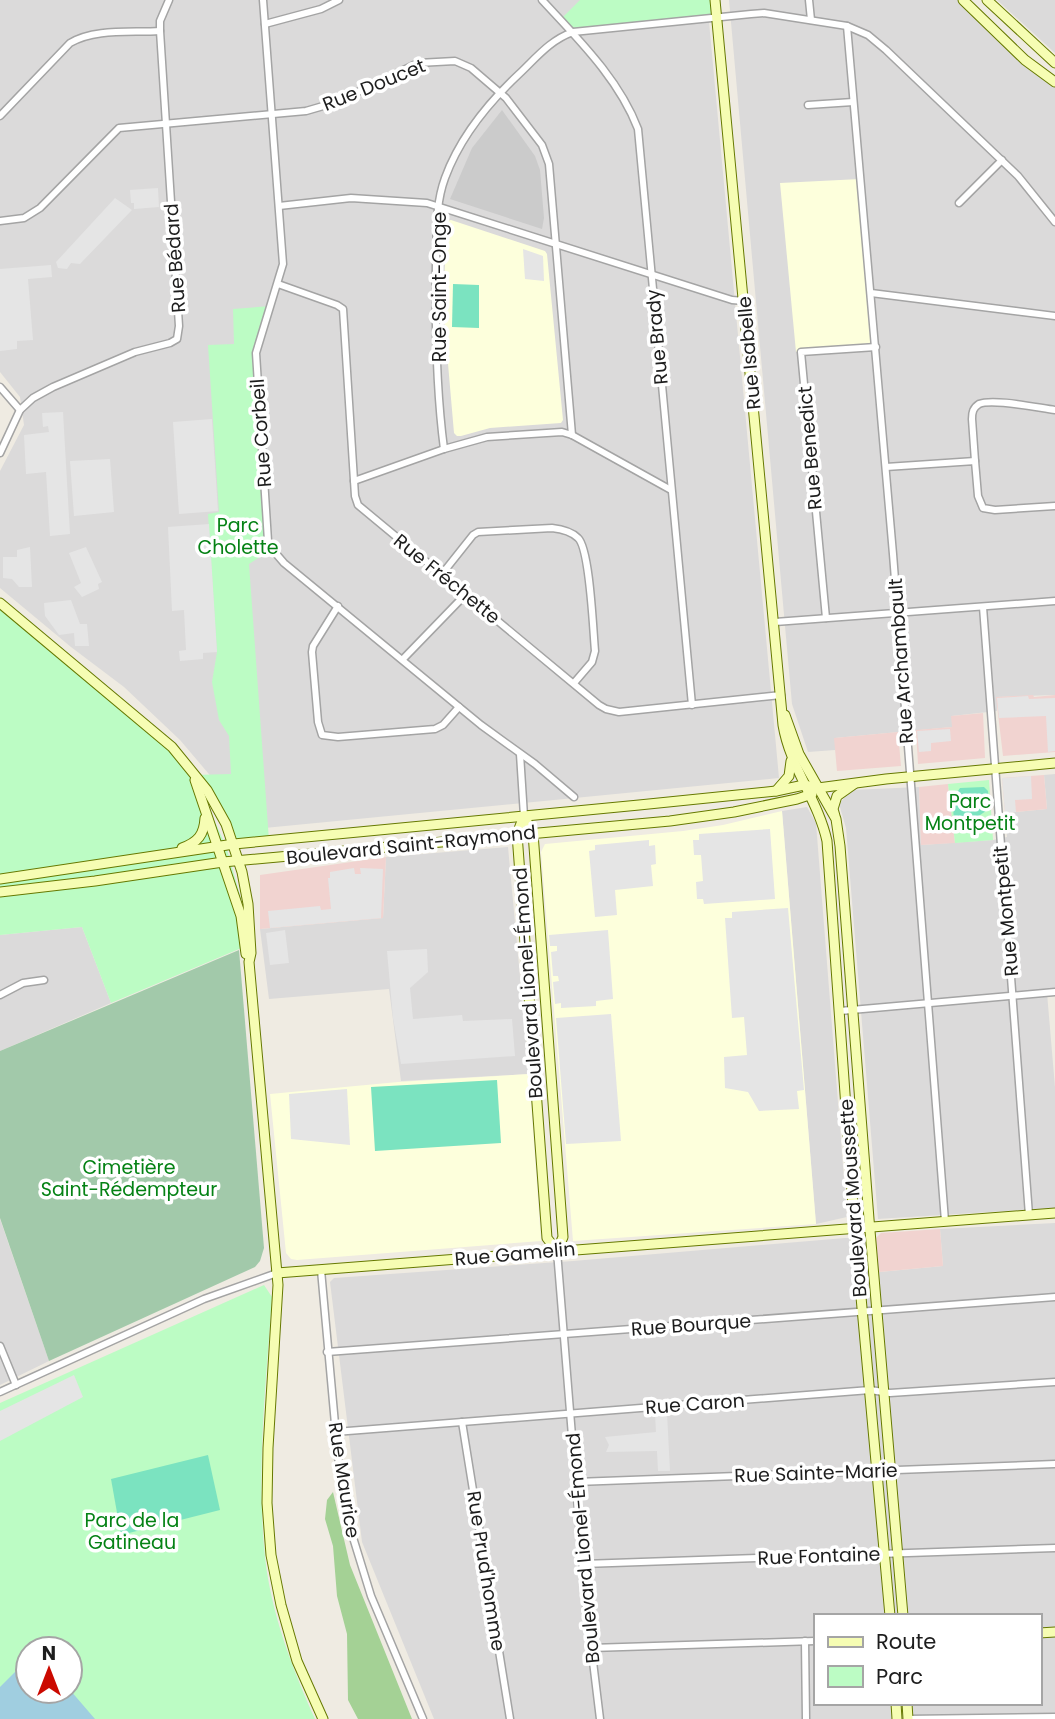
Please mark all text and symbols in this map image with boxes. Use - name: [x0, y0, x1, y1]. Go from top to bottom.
- street label: Rue Doucet: [319, 52, 429, 118]
- street label: Rue Bédard: [158, 202, 192, 314]
- street label: Rue Saint-Onge: [426, 212, 453, 362]
- street label: Rue Brady: [639, 288, 675, 386]
- street label: Rue Isabelle: [731, 295, 767, 411]
- street label: Rue Corbeil: [244, 378, 278, 488]
- street label: Rue Benedict: [791, 385, 829, 511]
- park label: Parc Cholette: [197, 512, 279, 561]
- street label: Rue Fréchette: [388, 528, 506, 630]
- street label: Rue Archambault: [882, 577, 920, 745]
- park label: Parc Montpetit: [925, 788, 1015, 837]
- street label: Boulevard Saint-Raymond: [285, 818, 537, 872]
- street label: Rue Montpetit: [987, 844, 1025, 978]
- street label: Boulevard Lionel-Émond: [506, 867, 550, 1099]
- street label: Boulevard Moussette: [833, 1098, 873, 1298]
- park label: Cimetière Saint-Rédempteur: [41, 1154, 217, 1203]
- street label: Rue Gamelin: [454, 1235, 576, 1273]
- street label: Rue Bourque: [630, 1307, 752, 1343]
- street label: Rue Caron: [644, 1387, 746, 1421]
- street label: Rue Maurice: [322, 1420, 366, 1540]
- street label: Boulevard Lionel-Émond: [559, 1431, 607, 1665]
- street label: Rue Sainte-Marie: [734, 1457, 898, 1489]
- street label: Rue Prud'homme: [460, 1489, 512, 1653]
- park label: Parc de la Gatineau: [85, 1507, 179, 1556]
- street label: Rue Fontaine: [757, 1540, 881, 1572]
- legend: [814, 1614, 1041, 1705]
- text: Route: [876, 1627, 936, 1656]
- north arrow: [14, 1635, 84, 1705]
- text: N: [42, 1640, 56, 1667]
- text: Parc: [876, 1662, 923, 1691]

